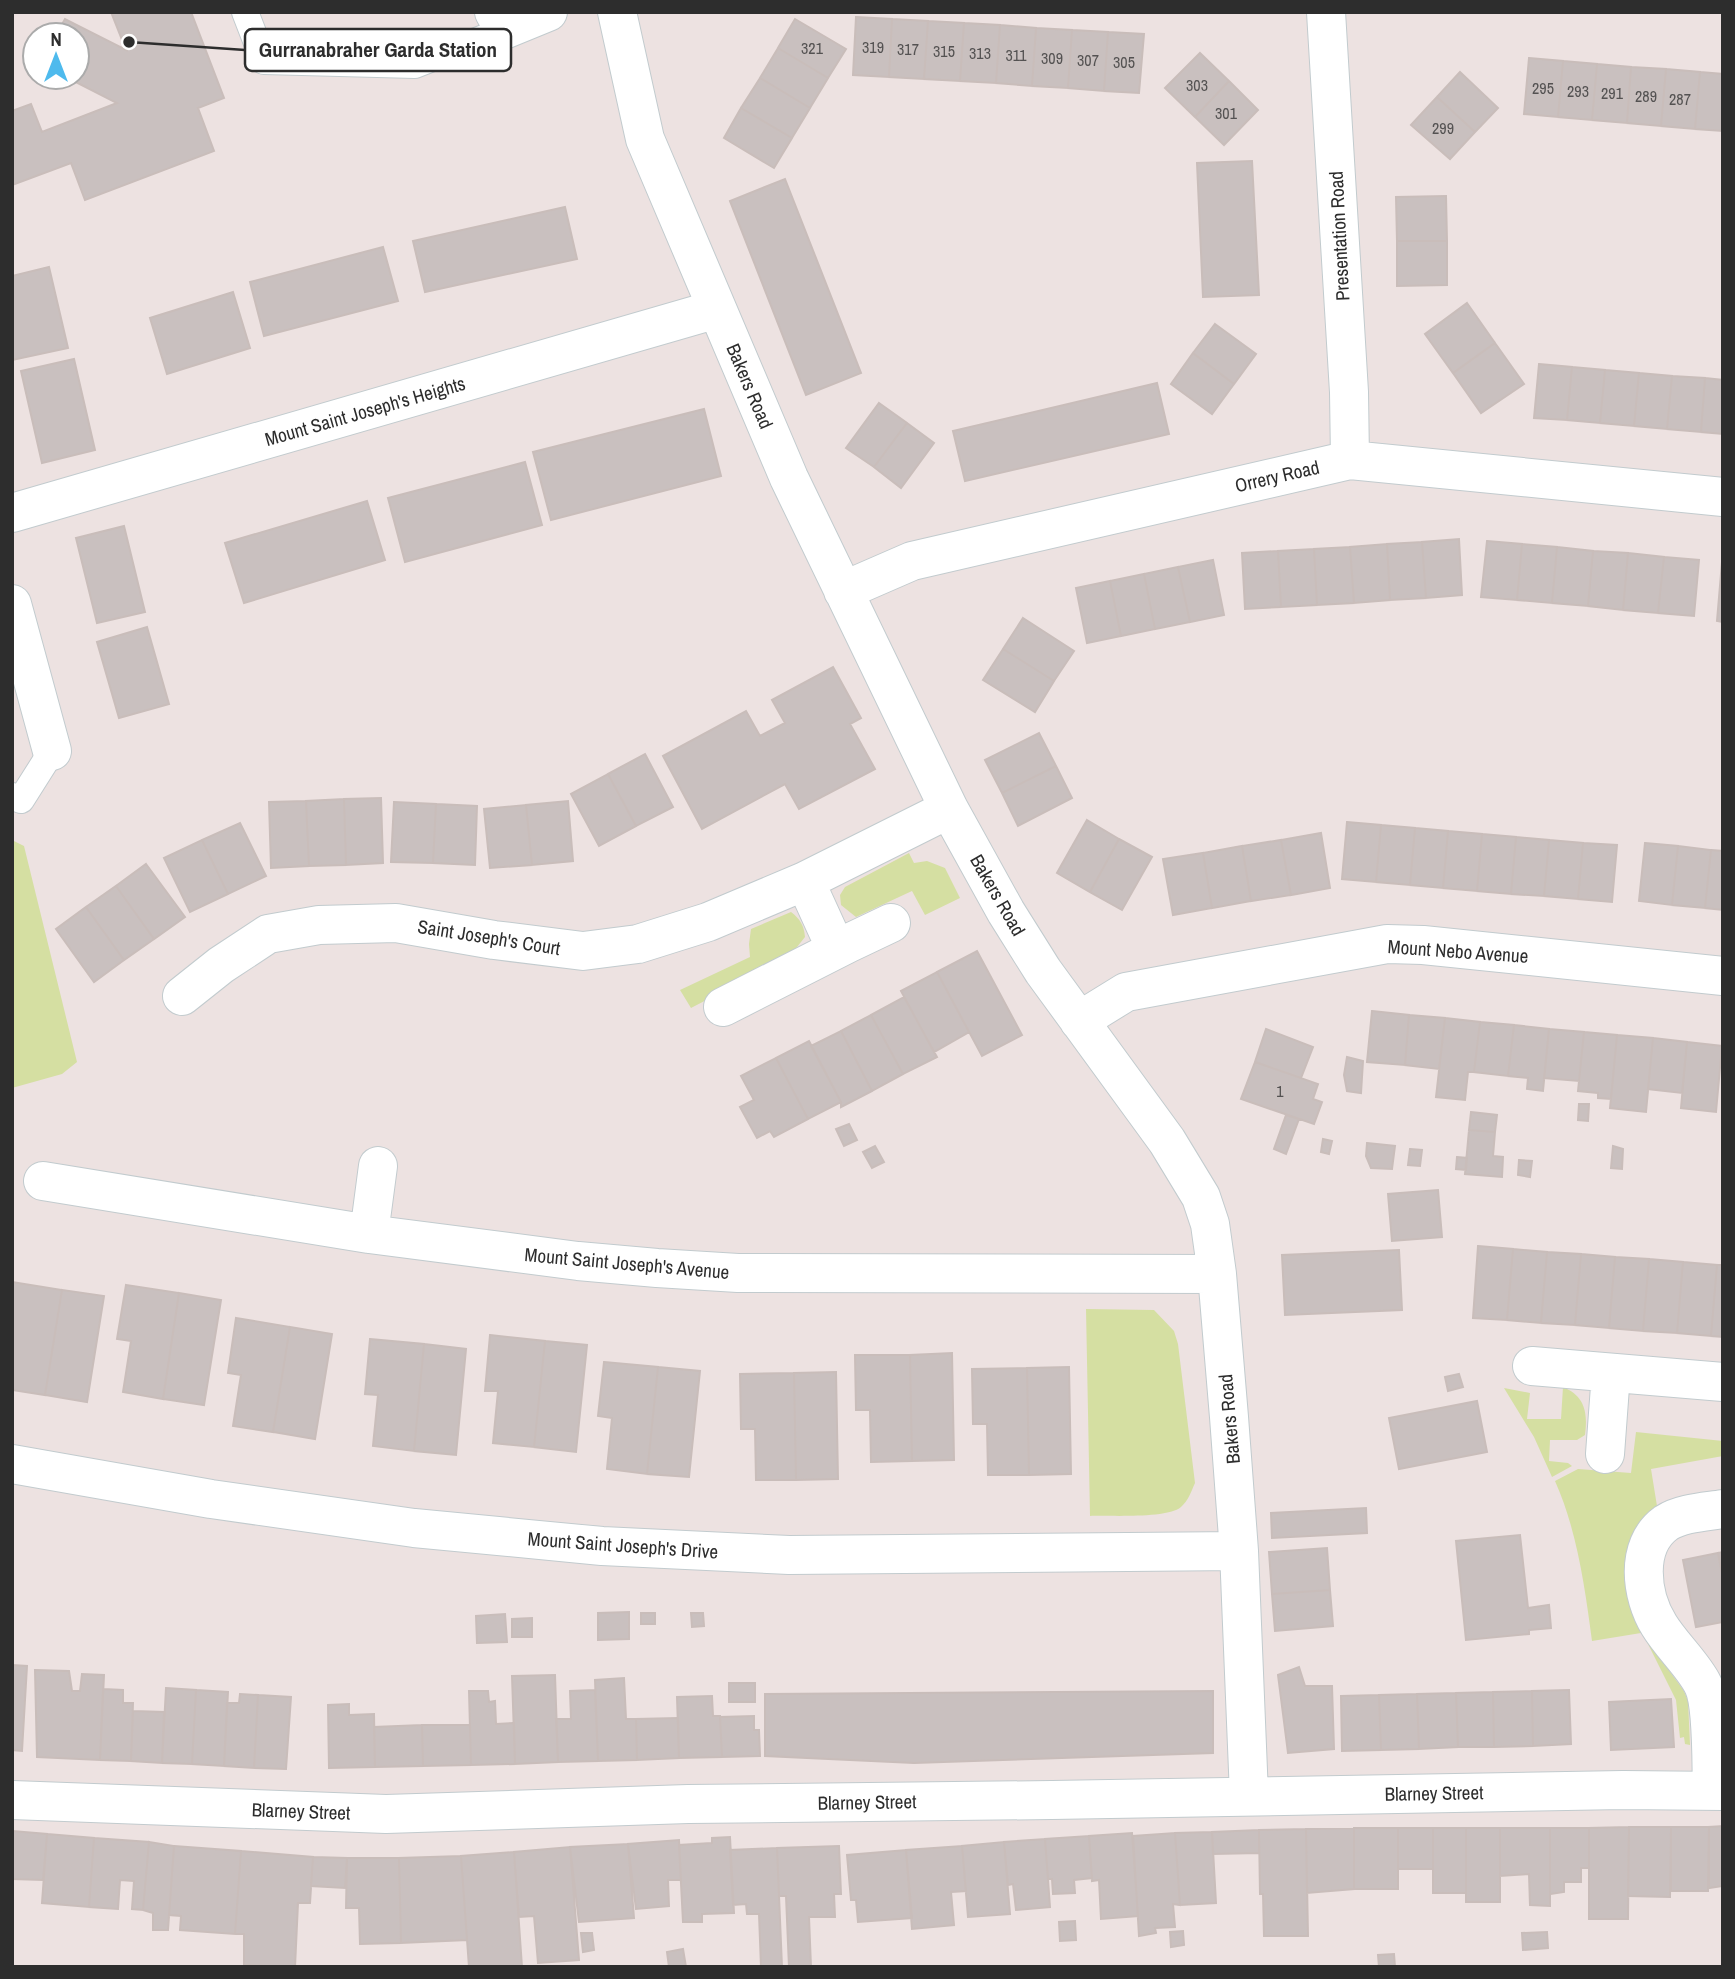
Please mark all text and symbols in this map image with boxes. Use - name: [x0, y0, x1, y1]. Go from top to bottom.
- north arrow: [21, 21, 91, 91]
- text: N: [50, 26, 62, 52]
- callout: Gurranabraher Garda Station: [245, 29, 511, 71]
- text: Gurranabraher Garda Station: [259, 35, 497, 64]
- house number: 319: [862, 36, 884, 58]
- house number: 321: [801, 37, 824, 59]
- house number: 317: [897, 38, 919, 60]
- house number: 315: [933, 40, 955, 62]
- house number: 313: [969, 42, 991, 64]
- house number: 311: [1006, 44, 1027, 66]
- house number: 309: [1041, 47, 1063, 69]
- house number: 307: [1077, 49, 1099, 71]
- house number: 305: [1113, 51, 1135, 73]
- house number: 303: [1186, 74, 1208, 96]
- house number: 295: [1532, 77, 1554, 99]
- house number: 293: [1567, 80, 1589, 102]
- house number: 291: [1601, 82, 1624, 104]
- house number: 289: [1635, 85, 1657, 107]
- house number: 287: [1669, 88, 1691, 110]
- house number: 301: [1215, 102, 1238, 124]
- house number: 299: [1432, 117, 1454, 139]
- street label: Presentation Road: [1323, 170, 1355, 302]
- street label: Bakers Road: [720, 339, 780, 433]
- street label: Mount Saint Joseph's Heights: [262, 370, 468, 452]
- street label: Orrery Road: [1232, 454, 1322, 498]
- street label: Bakers Road: [964, 850, 1032, 940]
- street label: Saint Joseph's Court: [416, 913, 563, 961]
- street label: Mount Nebo Avenue: [1387, 933, 1529, 969]
- house number: 1: [1276, 1080, 1284, 1102]
- street label: Mount Saint Joseph's Avenue: [524, 1241, 730, 1285]
- street label: Bakers Road: [1212, 1373, 1246, 1465]
- street label: Mount Saint Joseph's Drive: [527, 1525, 719, 1565]
- street label: Blarney Street: [1384, 1779, 1484, 1807]
- street label: Blarney Street: [817, 1788, 917, 1816]
- street label: Blarney Street: [251, 1796, 351, 1826]

